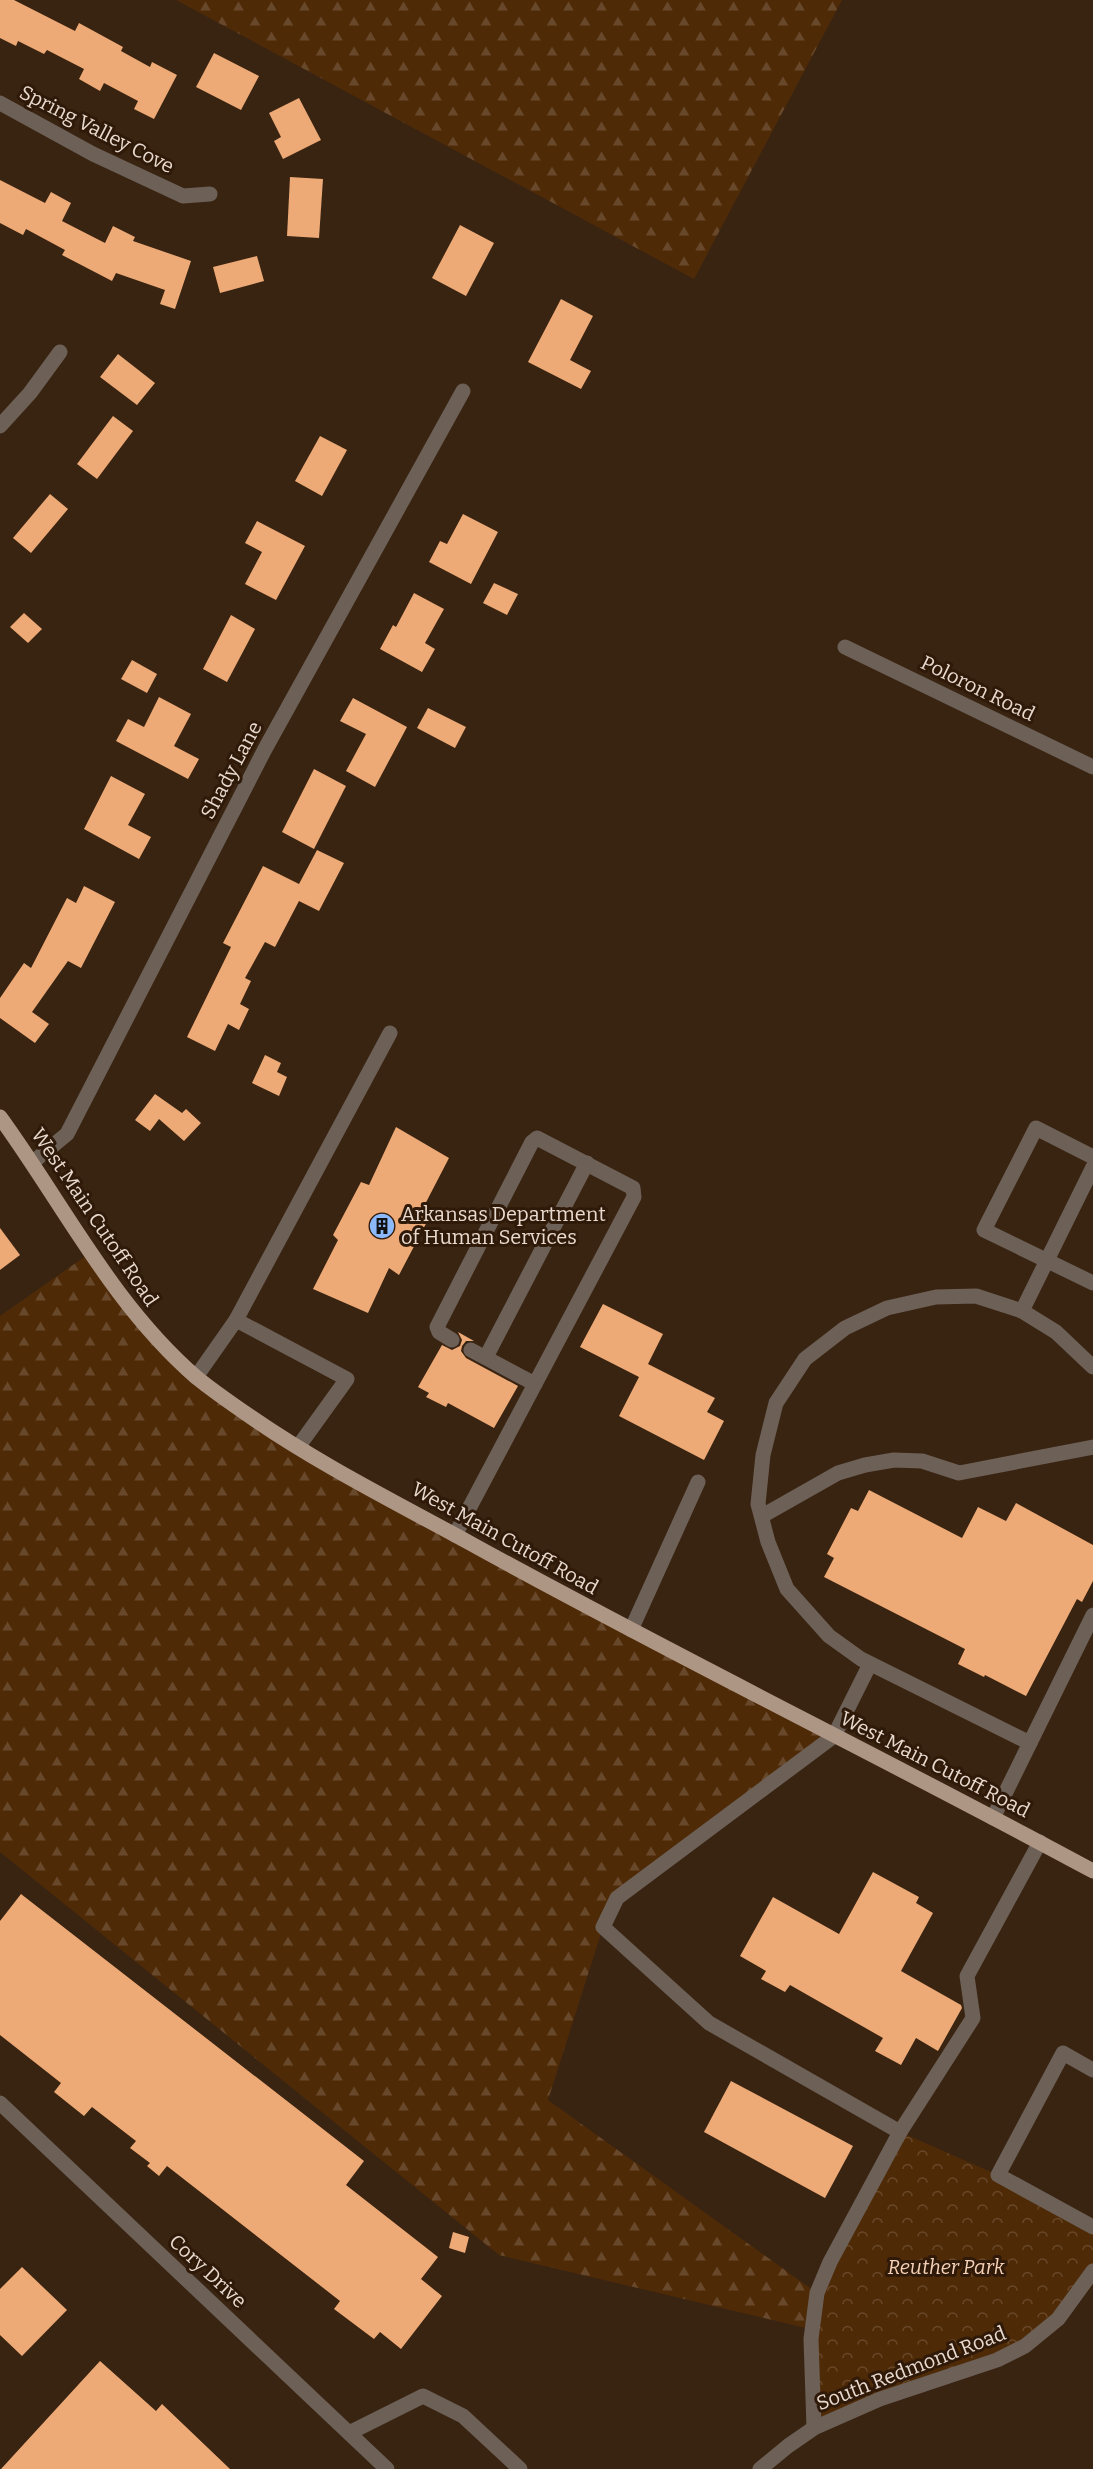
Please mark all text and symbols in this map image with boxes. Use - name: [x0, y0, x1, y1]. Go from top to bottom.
- street label: Spring Valley Cove: [16, 80, 178, 178]
- street label: Poloron Road: [917, 650, 1039, 726]
- street label: Shady Lane: [195, 717, 267, 823]
- street label: West Main Cutoff Road: [26, 1123, 164, 1311]
- place label: Arkansas Department of Human Services: [401, 1202, 606, 1249]
- building icon: Arkansas Department of Human Services: [367, 1211, 397, 1241]
- street label: West Main Cutoff Road: [408, 1477, 603, 1599]
- street label: West Main Cutoff Road: [836, 1706, 1034, 1822]
- street label: Cory Drive: [164, 2229, 252, 2313]
- park label: Reuther Park: [887, 2255, 1005, 2279]
- street label: South Redmond Road: [813, 2321, 1009, 2415]

